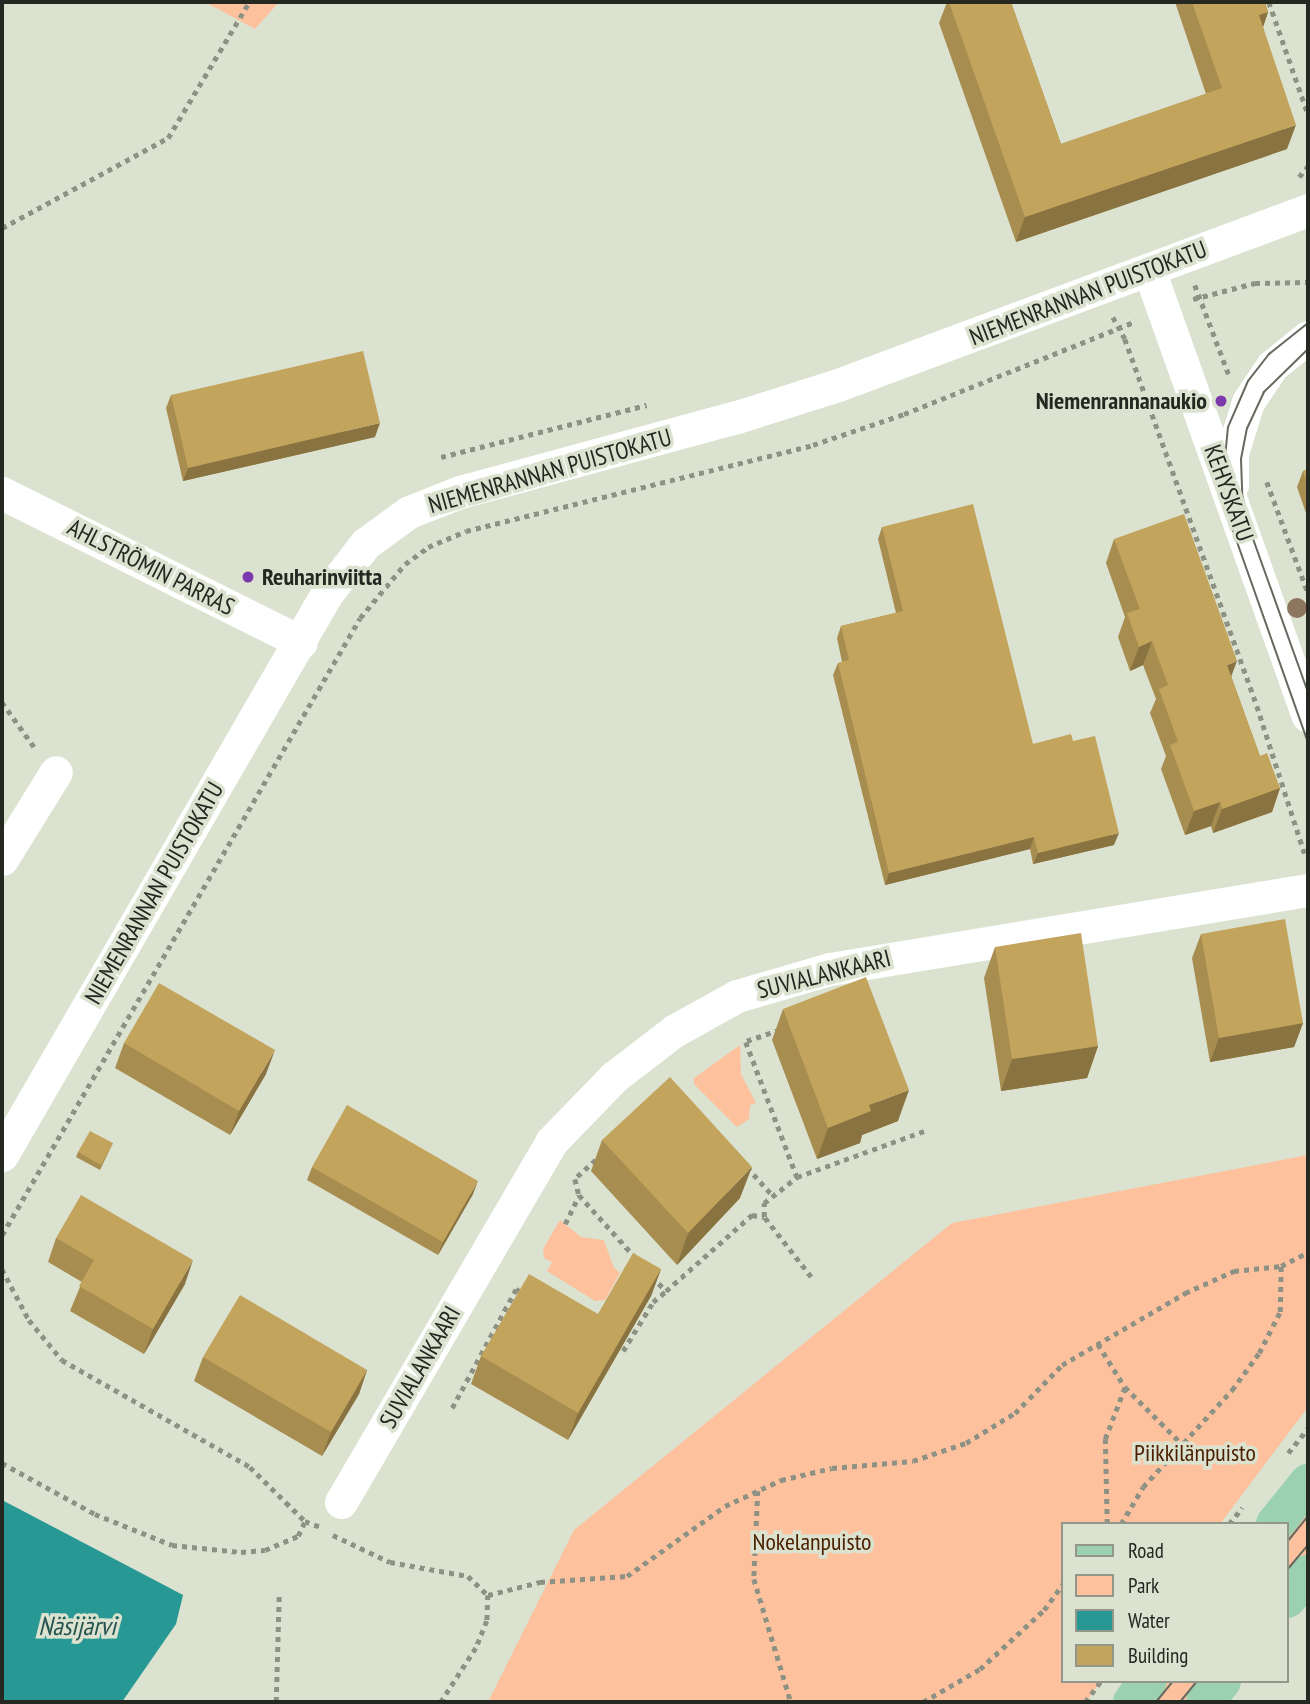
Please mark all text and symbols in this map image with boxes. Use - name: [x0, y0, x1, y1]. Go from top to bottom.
- street label: NIEMENRANNAN PUISTOKATU: [965, 234, 1211, 352]
- place label: Niemenrannanaukio: [1036, 387, 1207, 415]
- marker: Niemenrannanaukio: [1213, 393, 1229, 409]
- street label: NIEMENRANNAN PUISTOKATU: [425, 422, 675, 520]
- street label: KEHYSKATU: [1198, 441, 1260, 545]
- street label: AHLSTRÖMIN PARRAS: [63, 513, 239, 621]
- place label: Reuharinviitta: [262, 563, 382, 591]
- marker: Reuharinviitta: [240, 569, 256, 585]
- street label: NIEMENRANNAN PUISTOKATU: [79, 777, 229, 1009]
- street label: SUVIALANKAARI: [754, 944, 894, 1004]
- street label: SUVIALANKAARI: [373, 1301, 467, 1433]
- park label: Piikkilänpuisto: [1134, 1439, 1256, 1467]
- legend: [1062, 1522, 1289, 1683]
- park label: Nokelanpuisto: [753, 1528, 871, 1556]
- text: Road: [1128, 1537, 1164, 1564]
- text: Park: [1128, 1572, 1159, 1599]
- text: Water: [1128, 1607, 1170, 1634]
- water label: Näsijärvi: [38, 1610, 116, 1642]
- text: Building: [1128, 1642, 1188, 1669]

